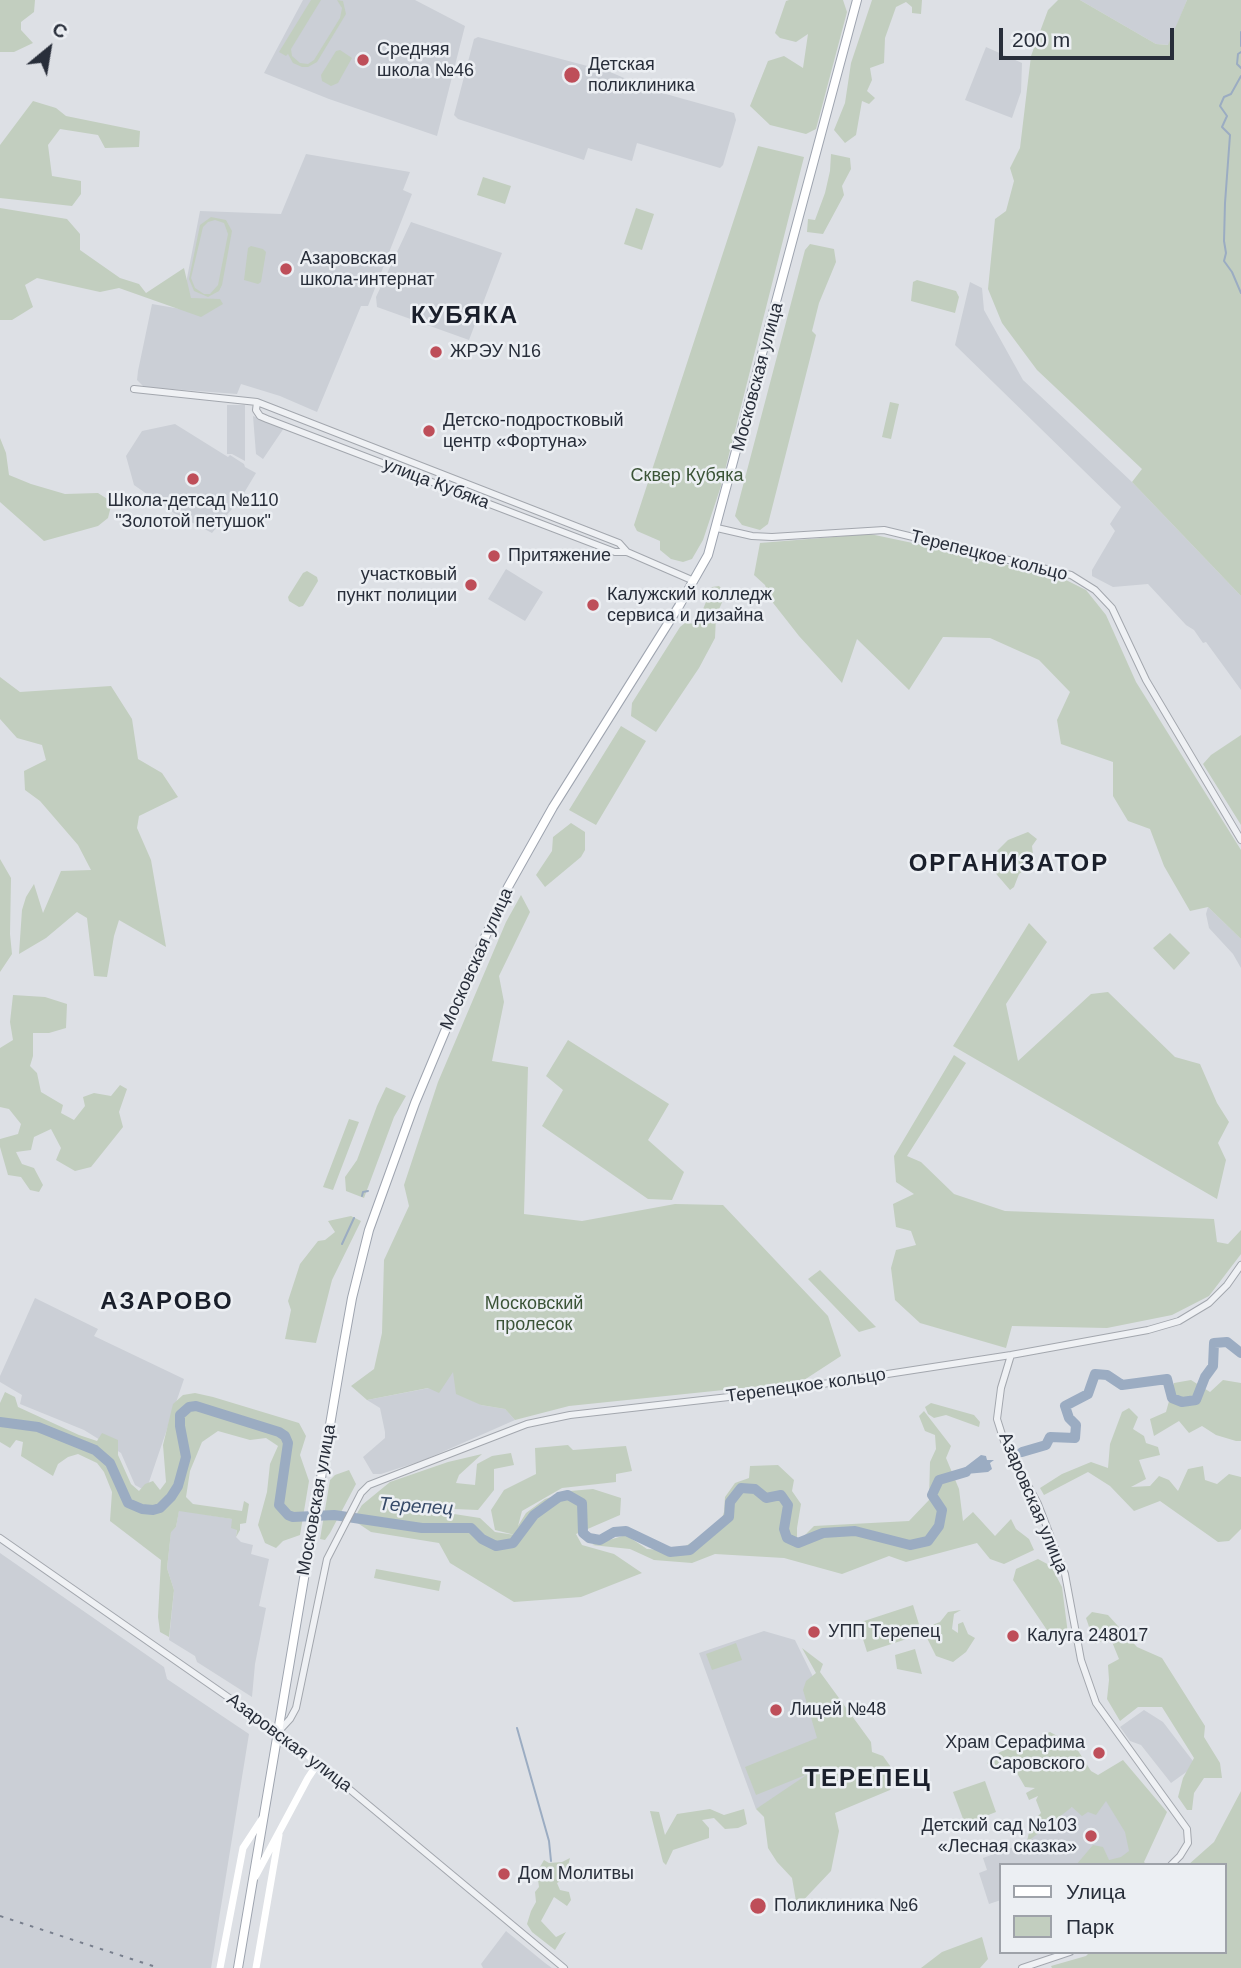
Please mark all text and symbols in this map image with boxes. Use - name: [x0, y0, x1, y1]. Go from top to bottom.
- north arrow: [14, 14, 84, 84]
- scale bar: [1003, 14, 1178, 58]
- text: С: [49, 18, 71, 43]
- text: 200 m: [1012, 28, 1070, 51]
- place label: Средняя школа №46: [377, 39, 474, 82]
- marker: Средняя школа №46: [355, 52, 371, 68]
- place label: Детская поликлиника: [588, 54, 695, 96]
- marker: Детская поликлиника: [562, 65, 582, 85]
- place label: Азаровская школа-интернат: [300, 248, 434, 290]
- marker: Азаровская школа-интернат: [278, 261, 294, 277]
- street label: Московская улица: [728, 300, 788, 454]
- district label: КУБЯКА: [412, 302, 518, 330]
- place label: ЖРЭУ N16: [450, 341, 541, 363]
- marker: ЖРЭУ N16: [428, 344, 444, 360]
- place label: Детско-подростковый центр «Фортуна»: [443, 410, 624, 452]
- marker: Детско-подростковый центр «Фортуна»: [421, 423, 437, 439]
- street label: улица Кубяка: [380, 454, 492, 514]
- park label: Сквер Кубяка: [631, 465, 743, 487]
- marker: Школа-детсад №110 "Золотой петушок": [185, 471, 201, 487]
- place label: Школа-детсад №110 "Золотой петушок": [107, 490, 279, 532]
- street label: Терепецкое кольцо: [908, 526, 1070, 586]
- place label: Притяжение: [508, 545, 611, 567]
- marker: Притяжение: [486, 548, 502, 564]
- place label: участковый пункт полиции: [337, 564, 457, 606]
- marker: участковый пункт полиции: [463, 577, 479, 593]
- place label: Калужский колледж сервиса и дизайна: [607, 584, 772, 626]
- marker: Калужский колледж сервиса и дизайна: [585, 597, 601, 613]
- district label: ОРГАНИЗАТОР: [910, 850, 1108, 878]
- street label: Московская улица: [436, 885, 518, 1033]
- district label: АЗАРОВО: [101, 1288, 233, 1316]
- park label: Московский пролесок: [485, 1293, 583, 1336]
- street label: Терепецкое кольцо: [725, 1364, 887, 1408]
- street label: Московская улица: [293, 1423, 341, 1577]
- street label: Азаровская улица: [994, 1429, 1072, 1577]
- water label: Терепец: [378, 1493, 454, 1521]
- place label: УПП Терепец: [828, 1621, 940, 1643]
- marker: УПП Терепец: [806, 1624, 822, 1640]
- place label: Калуга 248017: [1027, 1625, 1148, 1647]
- marker: Калуга 248017: [1005, 1628, 1021, 1644]
- street label: Азаровская улица: [222, 1689, 356, 1797]
- place label: Лицей №48: [790, 1699, 886, 1721]
- marker: Лицей №48: [768, 1702, 784, 1718]
- place label: Храм Серафима Саровского: [945, 1732, 1085, 1774]
- marker: Храм Серафима Саровского: [1091, 1745, 1107, 1761]
- district label: ТЕРЕПЕЦ: [805, 1765, 931, 1793]
- place label: Детский сад №103 «Лесная сказка»: [922, 1815, 1077, 1857]
- marker: Детский сад №103 «Лесная сказка»: [1083, 1828, 1099, 1844]
- place label: Дом Молитвы: [518, 1863, 634, 1885]
- legend: [1000, 1863, 1227, 1954]
- marker: Дом Молитвы: [496, 1866, 512, 1882]
- text: Улица: [1066, 1880, 1126, 1903]
- place label: Поликлиника №6: [774, 1895, 918, 1917]
- marker: Поликлиника №6: [748, 1896, 768, 1916]
- text: Парк: [1066, 1915, 1114, 1938]

